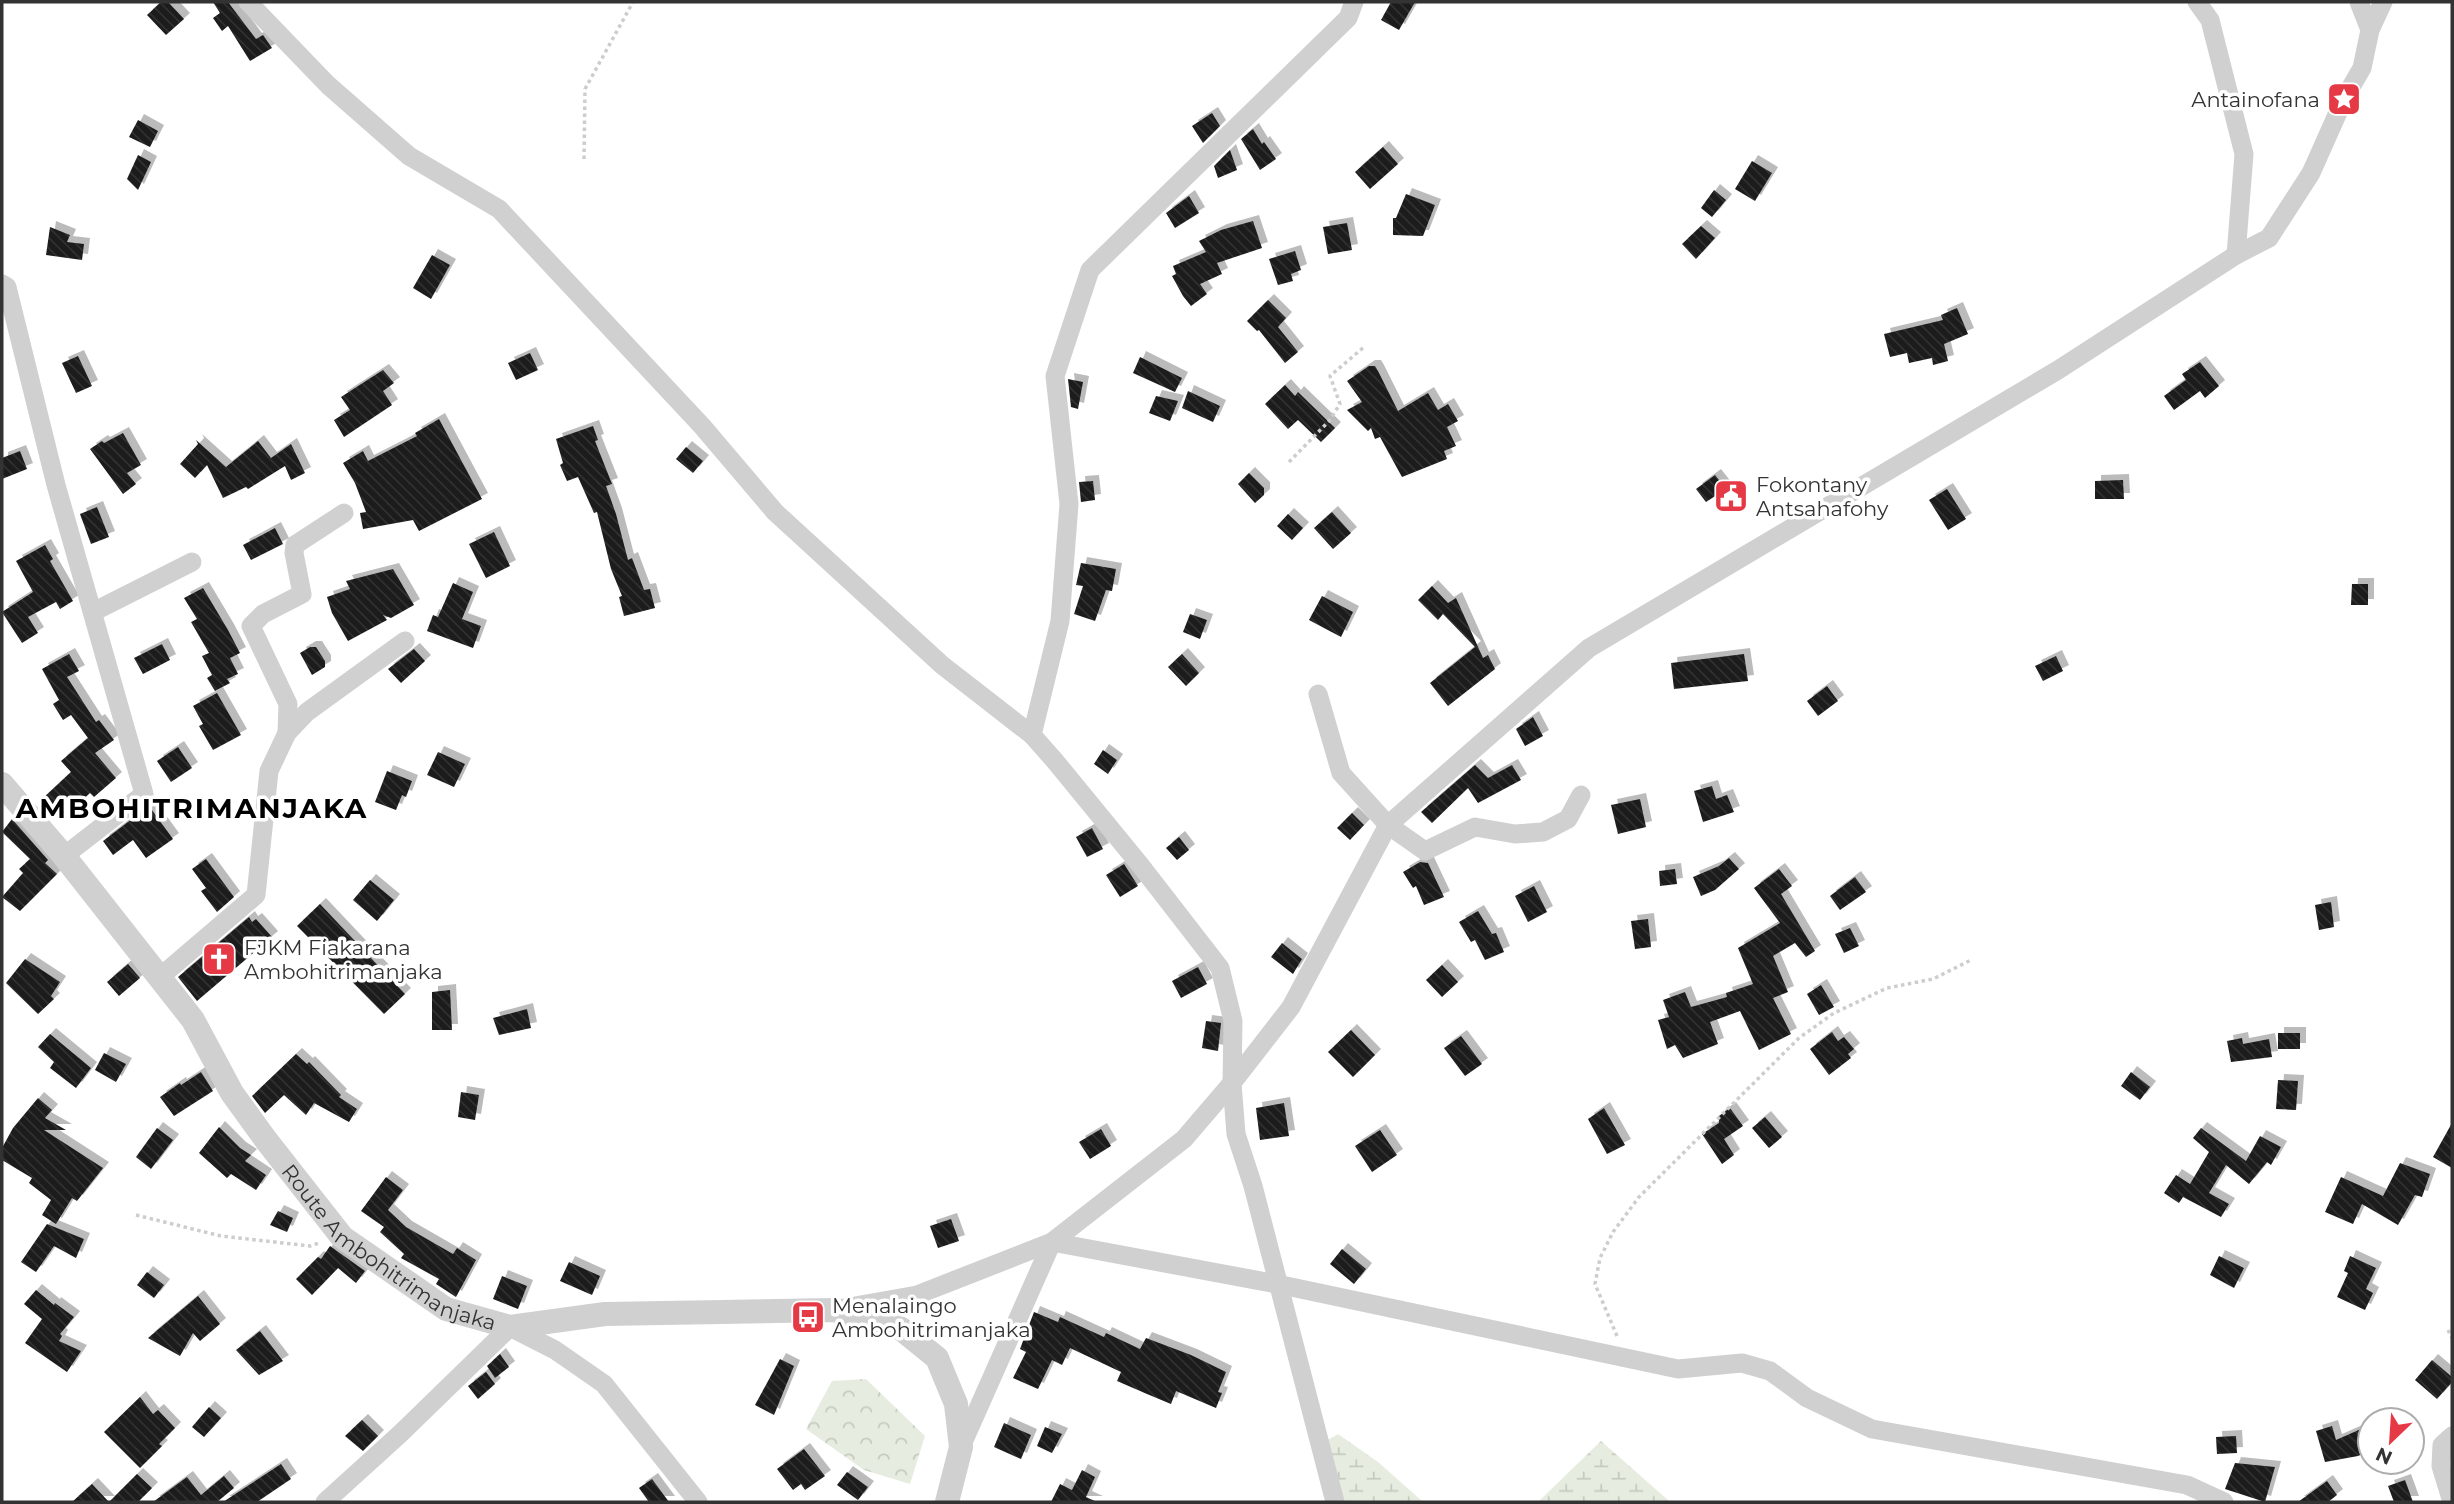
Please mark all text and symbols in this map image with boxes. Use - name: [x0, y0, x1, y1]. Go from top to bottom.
- place icon: Antainofana: [2325, 80, 2363, 118]
- place label: Antainofana: [2191, 87, 2320, 112]
- place label: Fokontany Antsahafohy: [1756, 472, 1889, 521]
- public building icon: Fokontany Antsahafohy: [1712, 477, 1750, 515]
- district label: AMBOHITRIMANJAKA: [15, 791, 368, 825]
- place label: FJKM Fiakarana Ambohitrimanjaka: [244, 935, 443, 984]
- church icon: FJKM Fiakarana Ambohitrimanjaka: [200, 940, 238, 978]
- street label: Route Ambohitrimanjaka: [277, 1159, 499, 1335]
- place label: Menalaingo Ambohitrimanjaka: [832, 1293, 1031, 1342]
- bus stop icon: Menalaingo Ambohitrimanjaka: [789, 1298, 827, 1336]
- north arrow: [2356, 1406, 2426, 1476]
- text: N: [2372, 1442, 2396, 1470]

